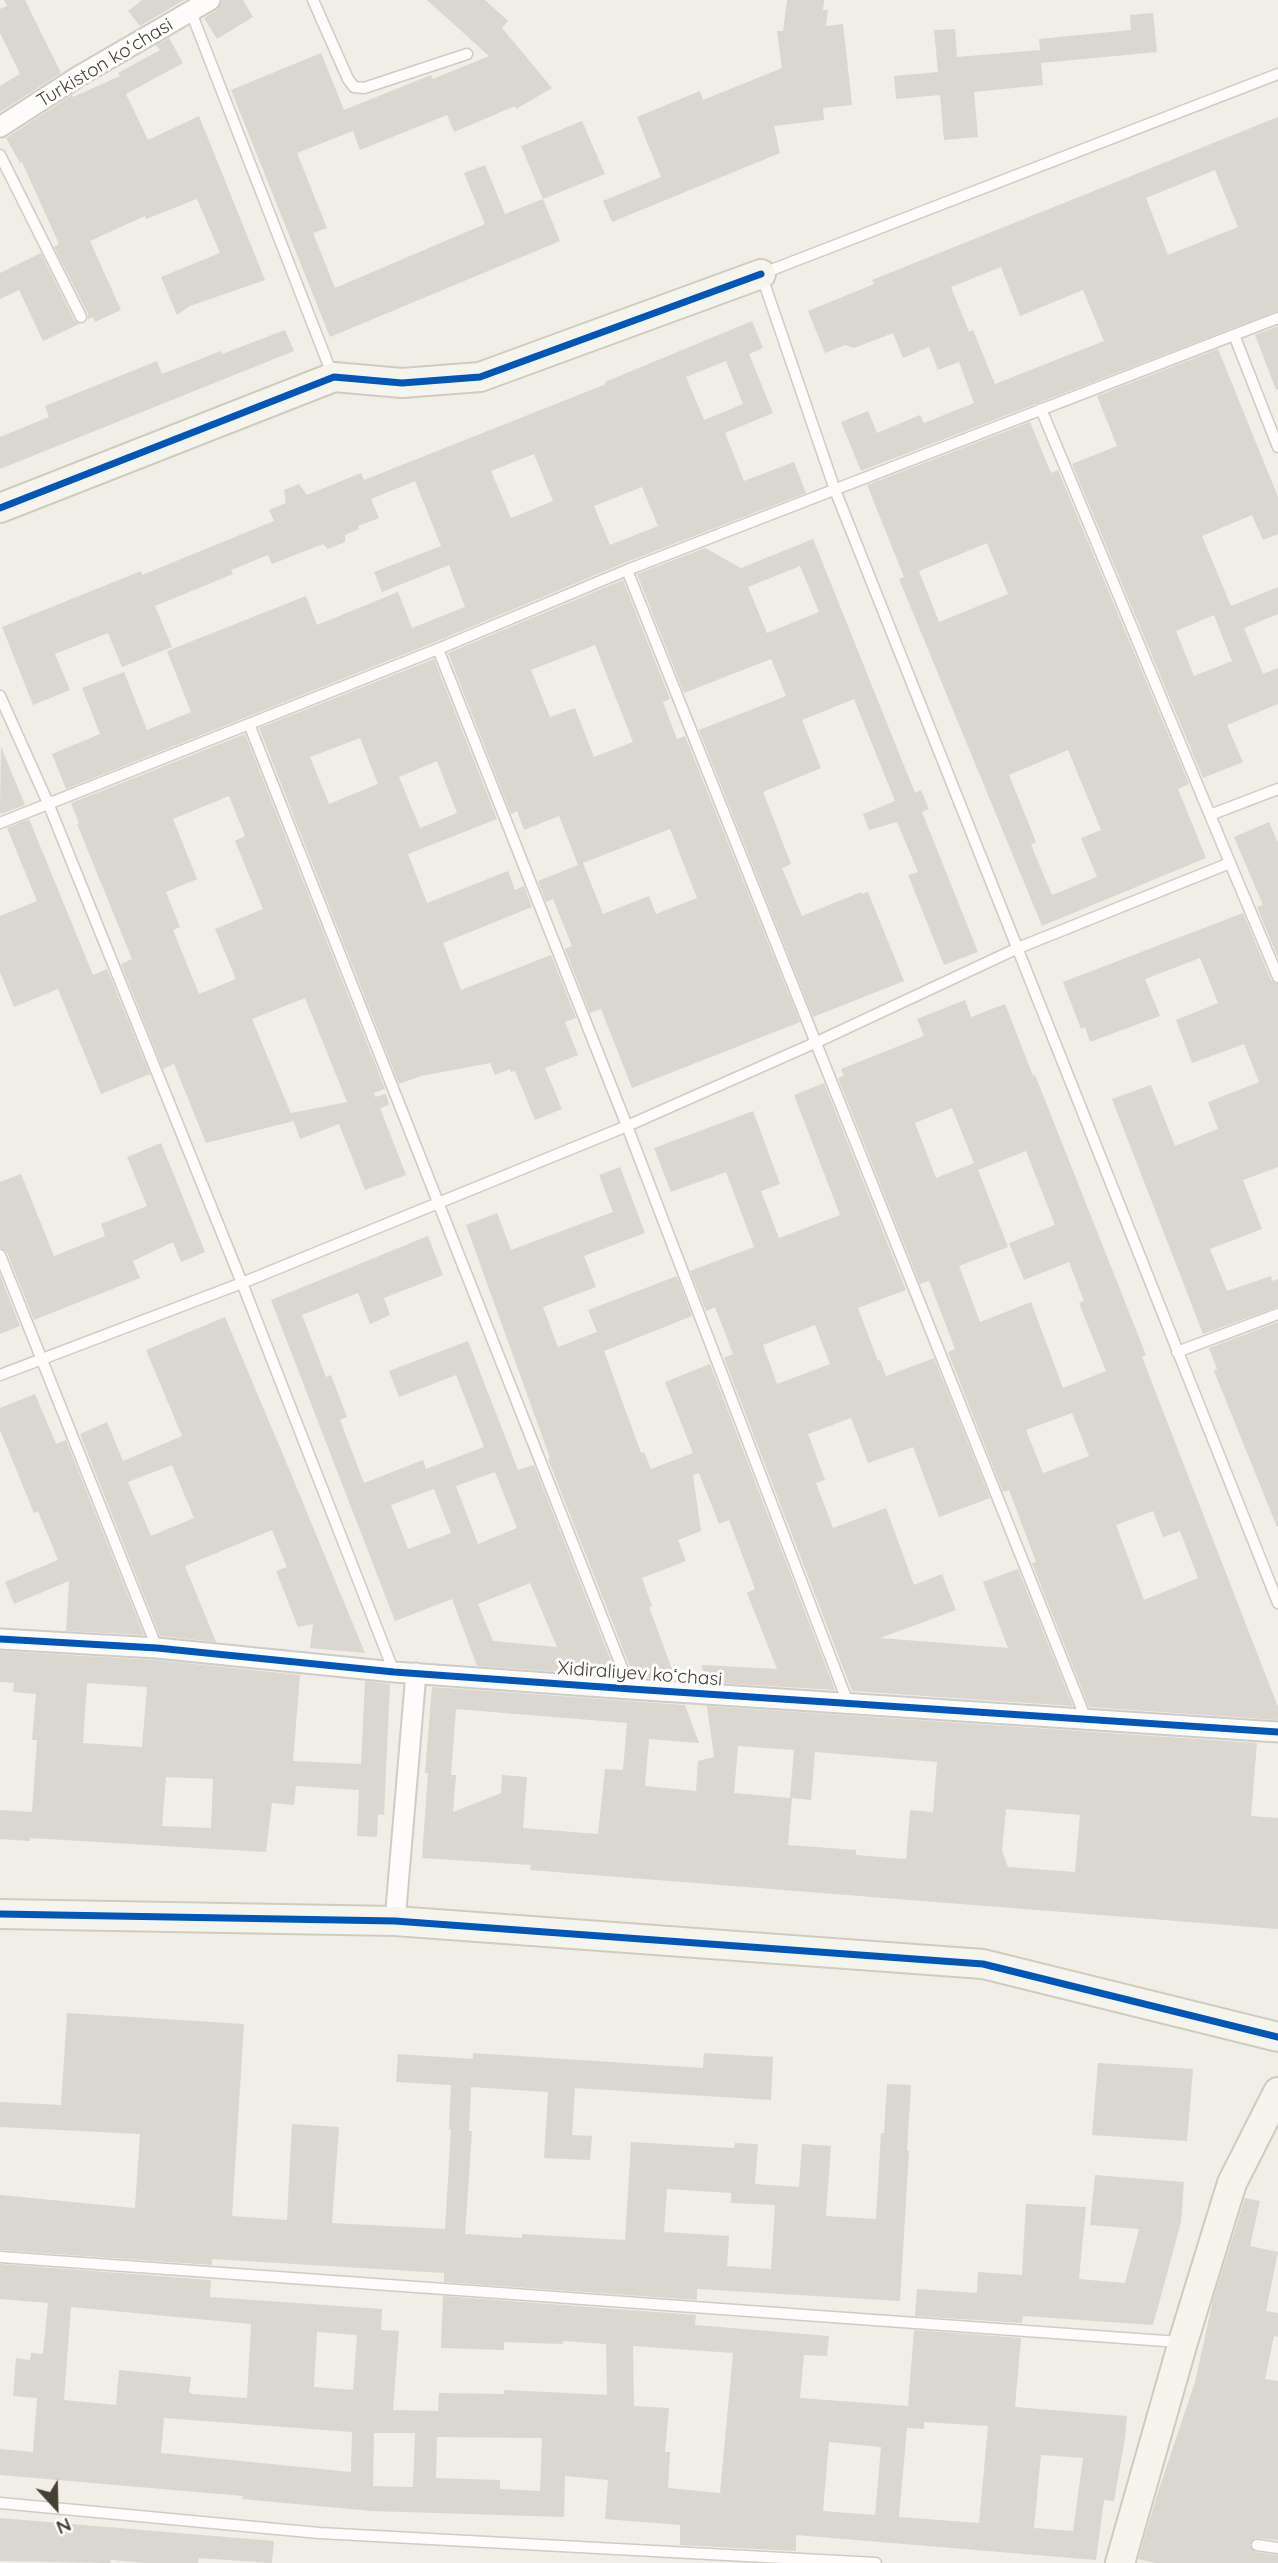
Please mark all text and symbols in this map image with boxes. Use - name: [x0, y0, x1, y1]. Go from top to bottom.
- street label: Turkiston koʻchasi: [33, 13, 177, 113]
- street label: Xidiraliyev koʻchasi: [557, 1657, 723, 1691]
- north arrow: [21, 2472, 91, 2542]
- text: N: [53, 2513, 75, 2540]

